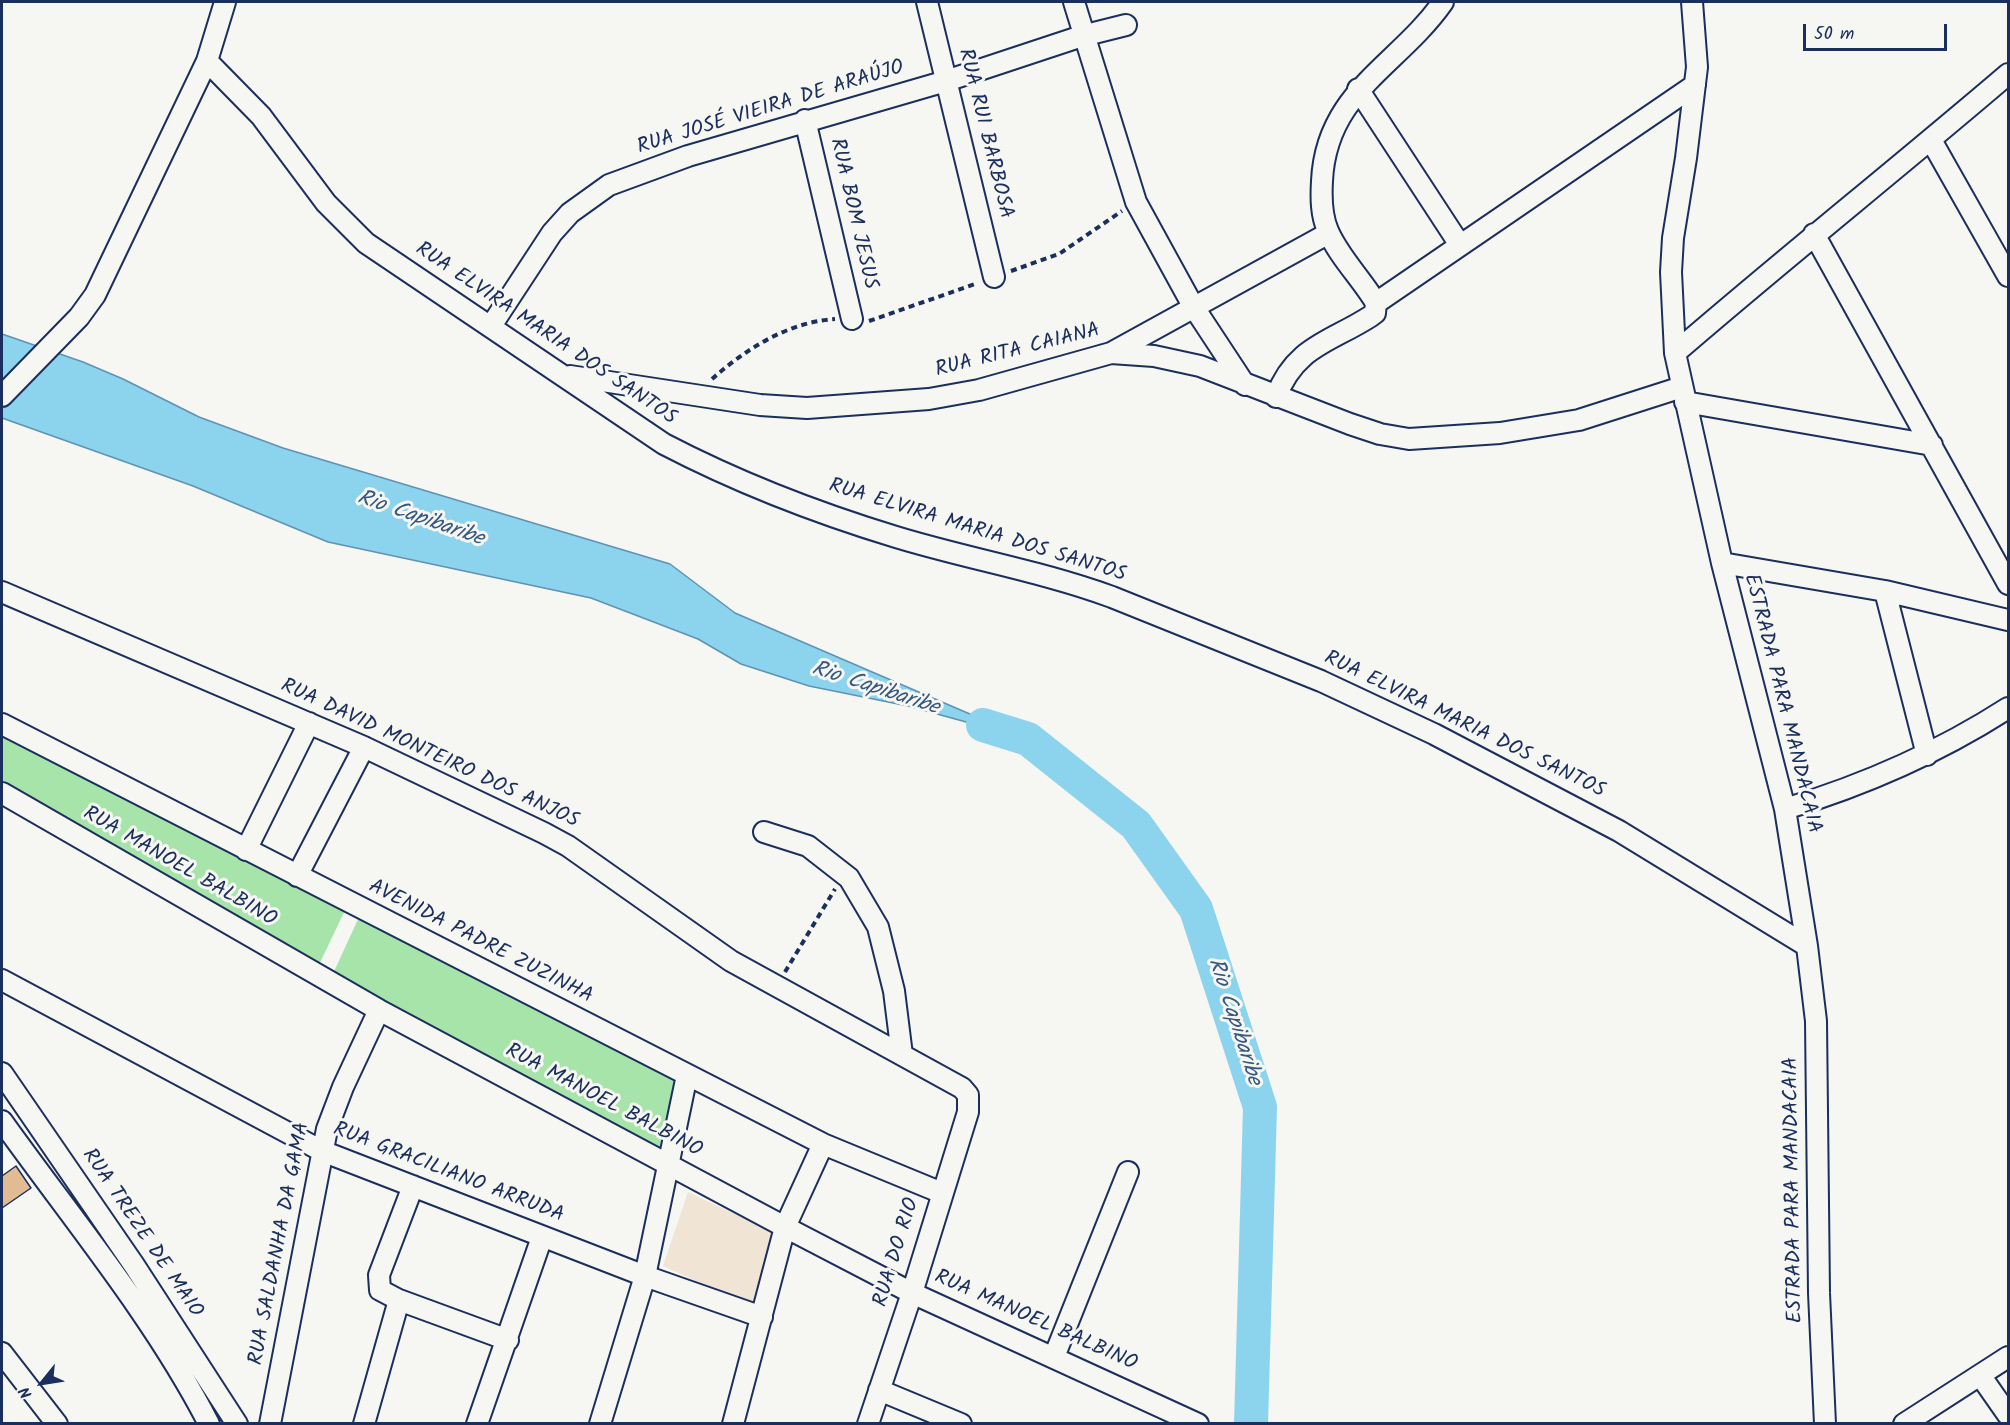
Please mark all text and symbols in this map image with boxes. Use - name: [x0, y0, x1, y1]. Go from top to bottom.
- scale bar: [1806, 12, 1950, 50]
- text: 50 m: [1814, 20, 1854, 49]
- street label: RUA RUI BARBOSA: [951, 46, 1017, 222]
- street label: RUA JOSÉ VIEIRA DE ARAÚJO: [635, 56, 907, 162]
- street label: RUA BOM JESUS: [822, 136, 882, 292]
- street label: RUA ELVIRA MARIA DOS SANTOS: [410, 238, 680, 432]
- street label: RUA RITA CAIANA: [933, 319, 1103, 385]
- street label: RUA ELVIRA MARIA DOS SANTOS: [825, 475, 1129, 589]
- water label: Rio Capibaribe: [353, 486, 487, 554]
- street label: ESTRADA PARA MANDACAIA: [1737, 572, 1825, 836]
- street label: RUA ELVIRA MARIA DOS SANTOS: [1319, 647, 1609, 805]
- water label: Rio Capibaribe: [808, 657, 942, 723]
- street label: RUA DAVID MONTEIRO DOS ANJOS: [276, 675, 582, 835]
- street label: RUA MANOEL BALBINO: [78, 802, 280, 934]
- street label: AVENIDA PADRE ZUZINHA: [364, 875, 596, 1011]
- water label: Rio Capibaribe: [1200, 955, 1266, 1089]
- street label: RUA MANOEL BALBINO: [500, 1039, 706, 1165]
- street label: ESTRADA PARA MANDACAIA: [1780, 1057, 1810, 1323]
- street label: RUA GRACILIANO ARRUDA: [329, 1118, 567, 1230]
- street label: RUA SALDANHA DA GAMA: [245, 1120, 317, 1368]
- street label: RUA TREZE DE MAIO: [75, 1145, 207, 1323]
- street label: RUA DO RIO: [870, 1196, 926, 1310]
- street label: RUA MANOEL BALBINO: [930, 1266, 1140, 1378]
- north arrow: [12, 1353, 72, 1413]
- text: N: [13, 1382, 39, 1403]

